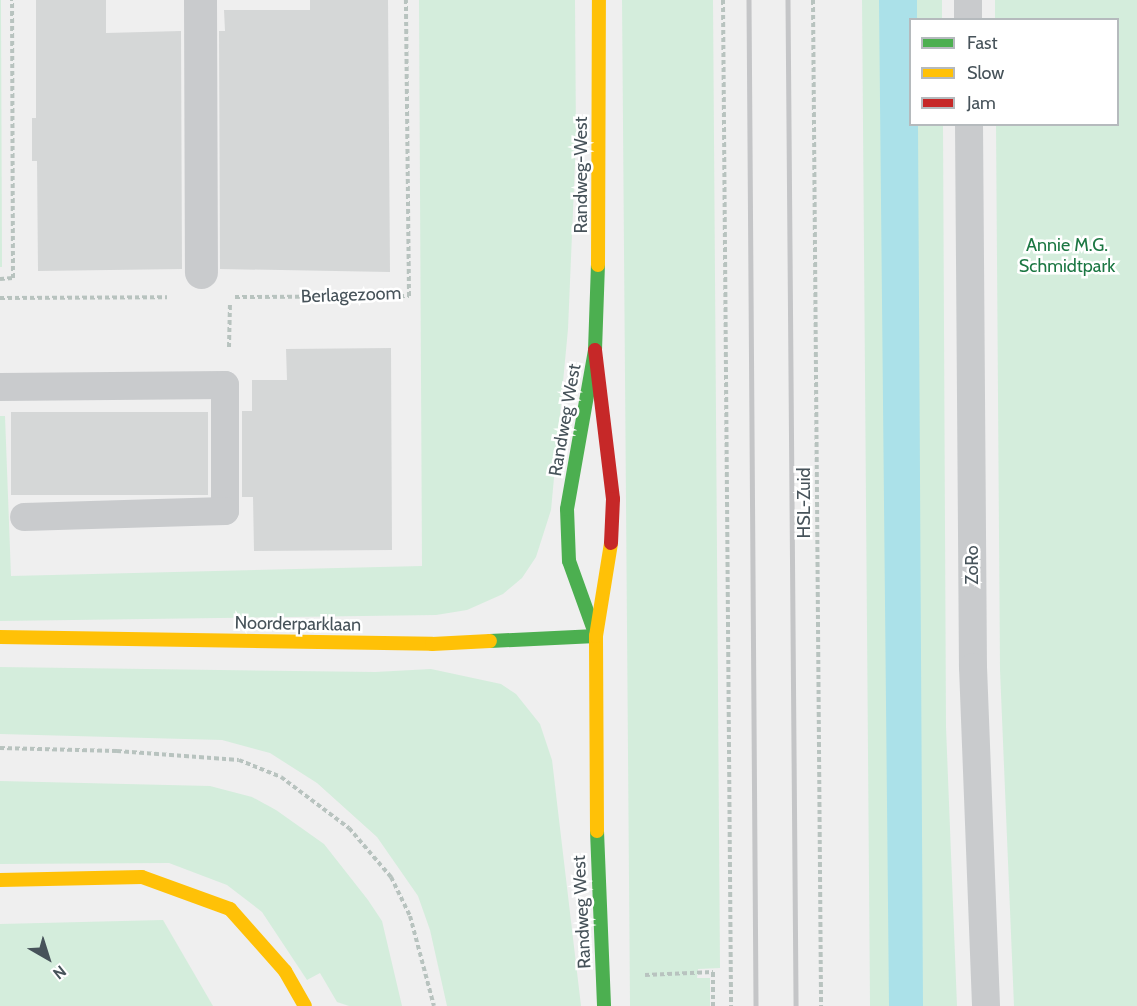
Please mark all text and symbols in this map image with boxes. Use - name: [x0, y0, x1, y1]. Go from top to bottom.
- legend: [909, 18, 1119, 126]
- text: Fast: [967, 32, 998, 54]
- text: Slow: [967, 62, 1004, 84]
- text: Jam: [967, 92, 996, 114]
- street label: Randweg-West: [570, 116, 592, 234]
- park label: Annie M.G. Schmidtpark: [1019, 235, 1115, 278]
- street label: Berlagezoom: [300, 282, 402, 308]
- street label: Randweg West: [544, 362, 586, 478]
- street label: HSL-Zuid: [793, 468, 815, 538]
- street label: ZoRo: [961, 545, 983, 585]
- street label: Noorderparklaan: [235, 612, 361, 636]
- street label: Randweg West: [568, 855, 596, 969]
- north arrow: [18, 928, 78, 988]
- text: N: [49, 961, 70, 983]

